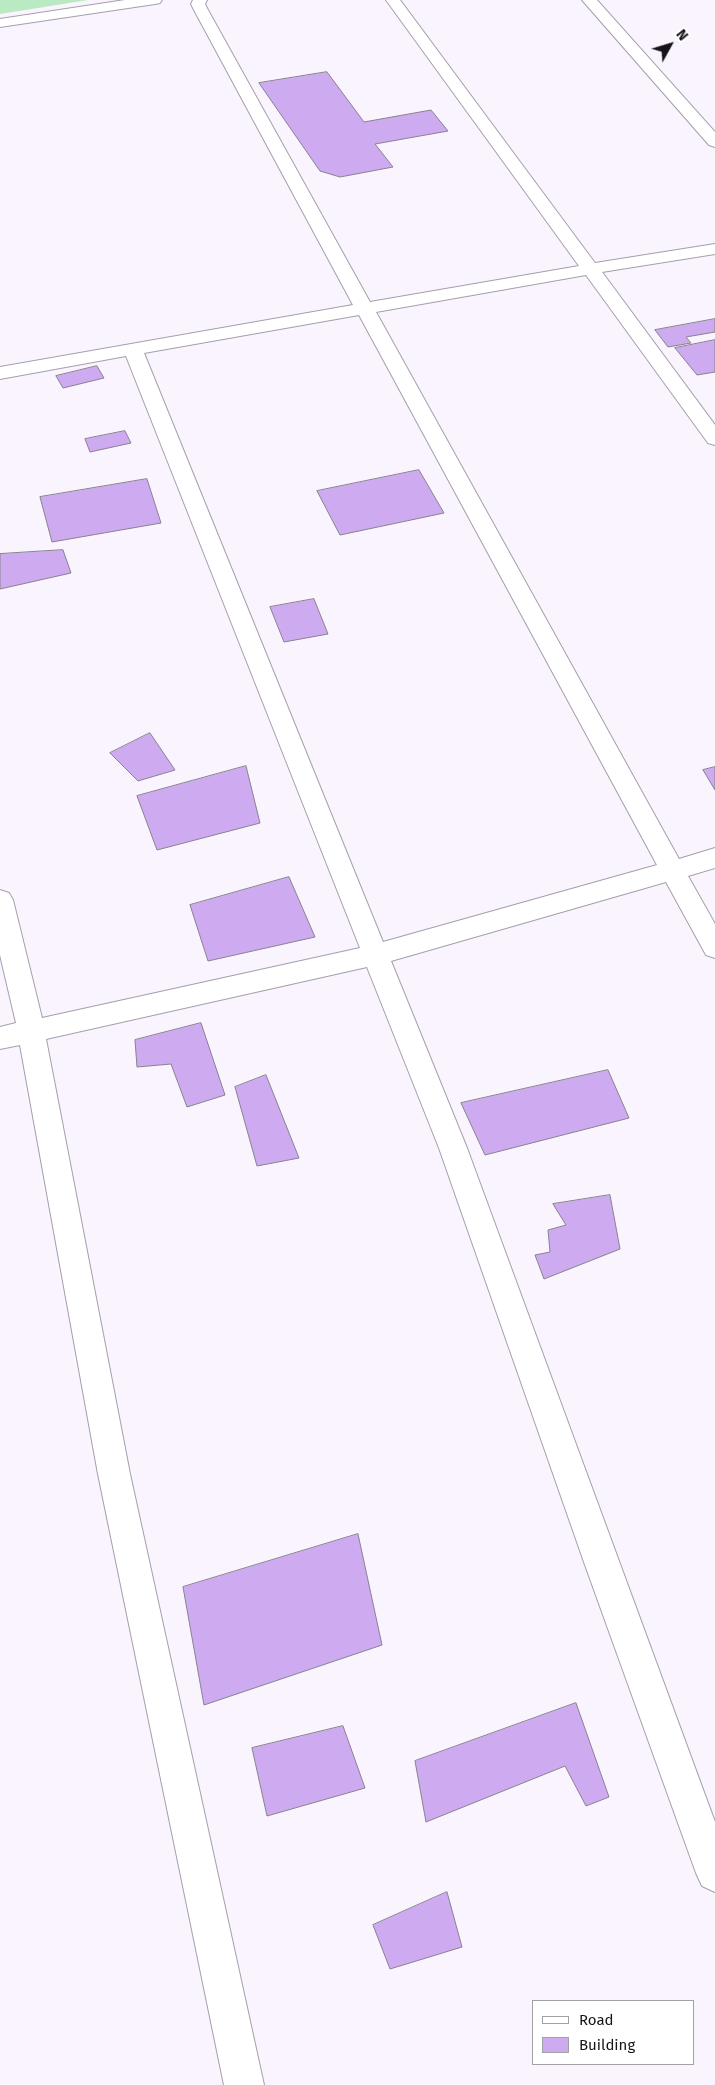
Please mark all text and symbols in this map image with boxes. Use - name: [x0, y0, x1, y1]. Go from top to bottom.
- north arrow: [645, 20, 695, 70]
- text: N: [673, 26, 692, 44]
- legend: [532, 2000, 695, 2065]
- text: Road: [579, 2011, 614, 2029]
- text: Building: [579, 2036, 635, 2054]

